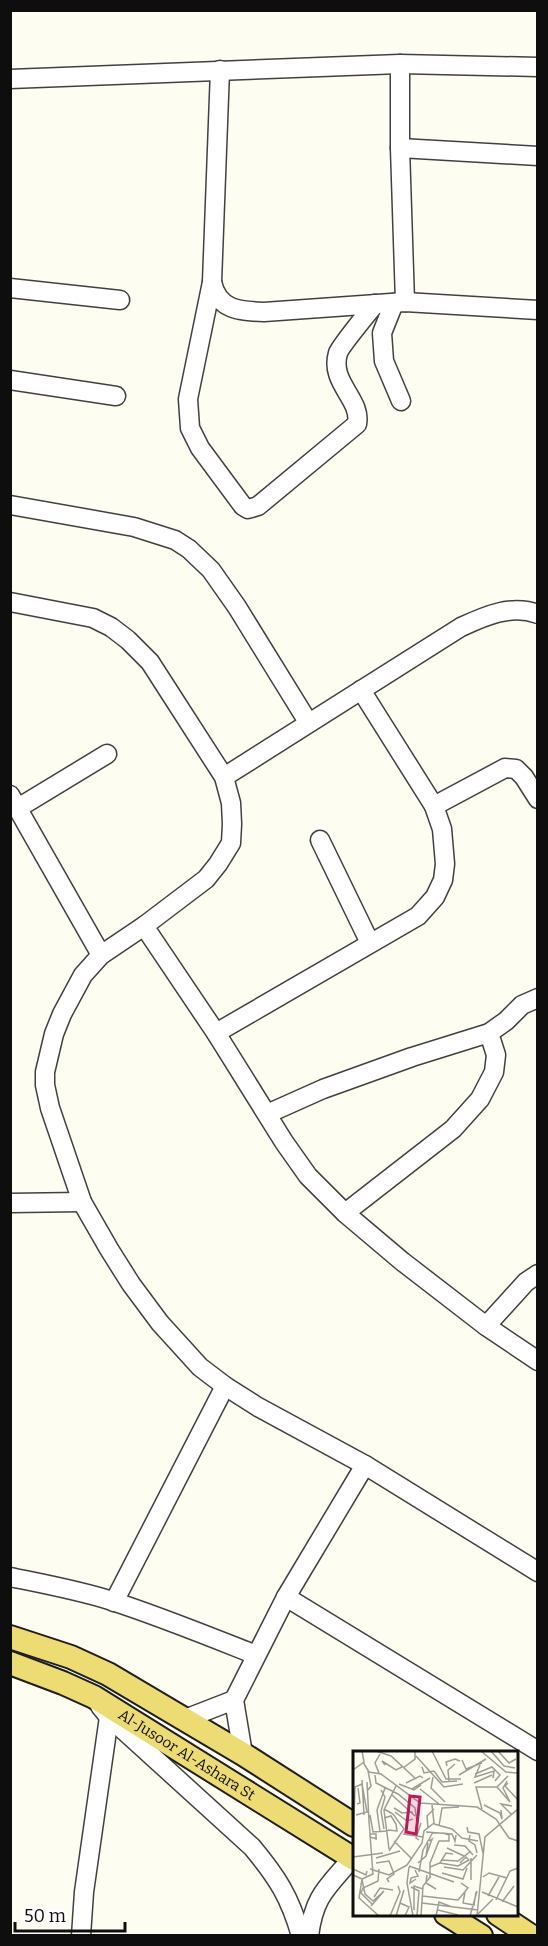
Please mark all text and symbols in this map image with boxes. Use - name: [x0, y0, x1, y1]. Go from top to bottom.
- street label: Al-Jusoor Al-Ashara St: [115, 1705, 259, 1804]
- inset map: [353, 1751, 518, 1916]
- scale bar: [15, 1895, 124, 1933]
- text: 50 m: [24, 1905, 66, 1927]

